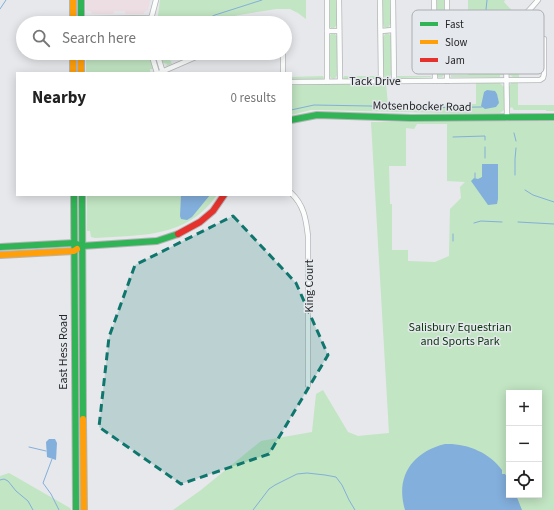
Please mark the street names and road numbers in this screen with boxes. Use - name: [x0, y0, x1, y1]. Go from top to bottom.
- street label: Tack Drive: [349, 73, 401, 90]
- street label: Motsenbocker Road: [372, 97, 472, 116]
- street label: King Court: [301, 259, 318, 313]
- street label: East Hess Road: [55, 314, 72, 390]

